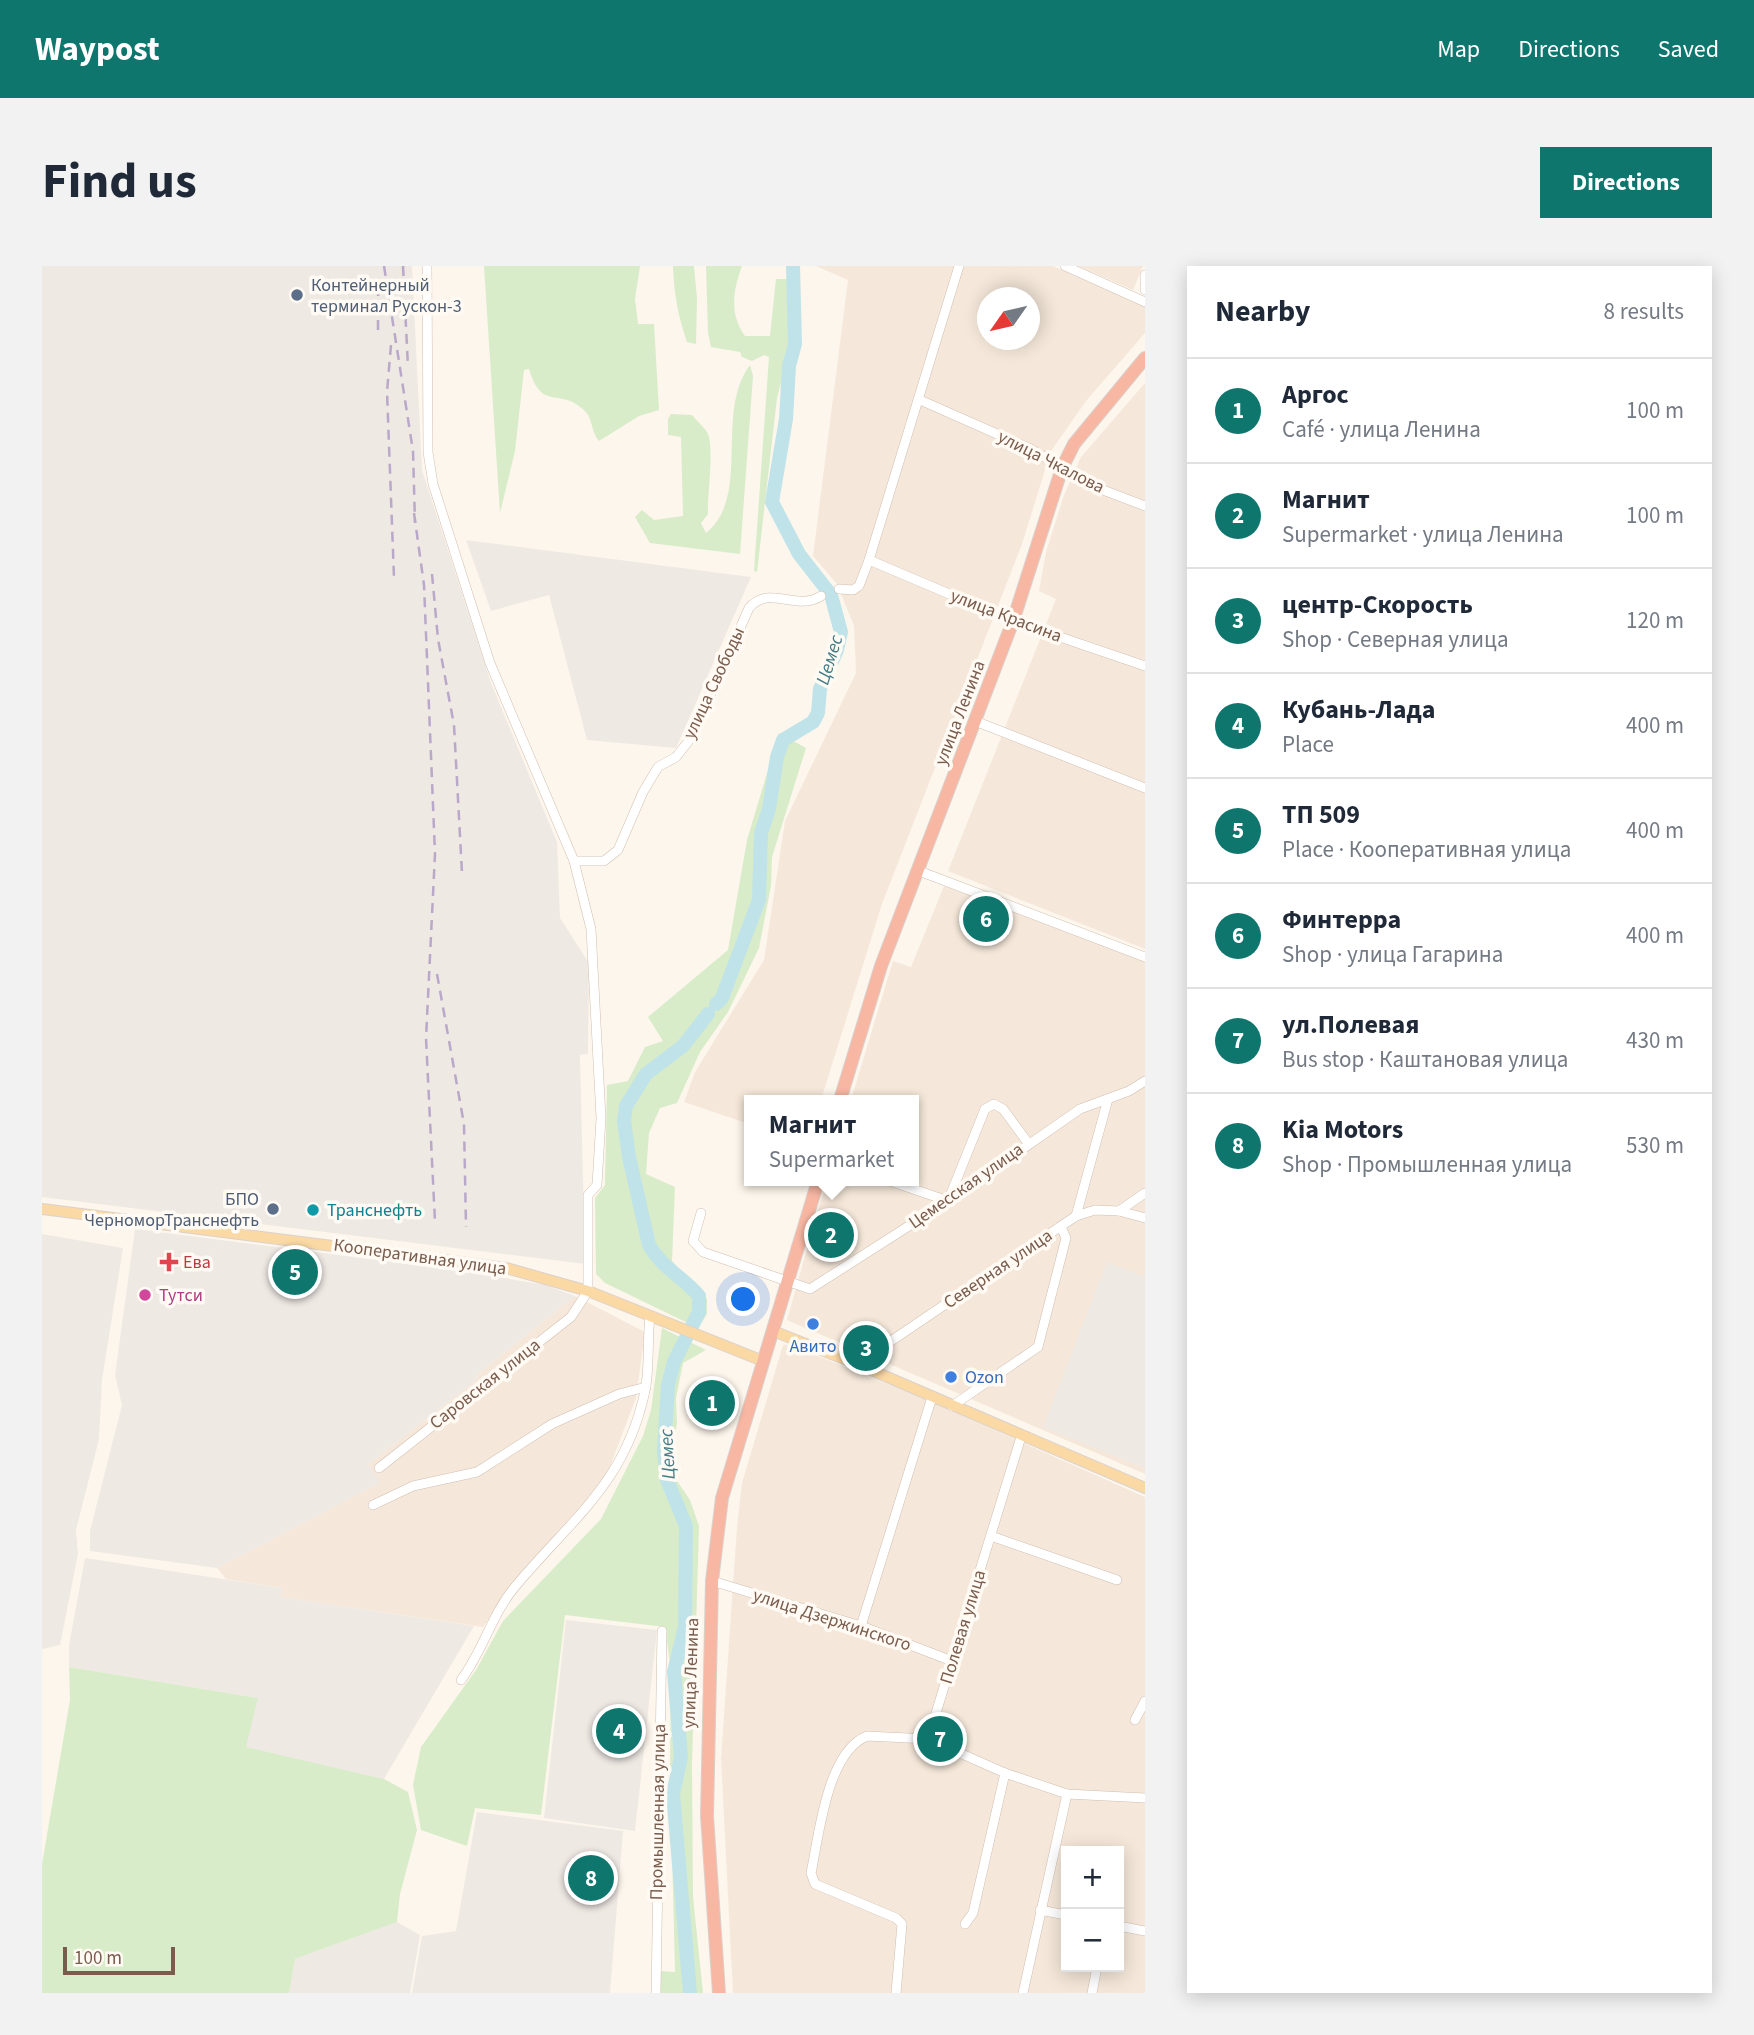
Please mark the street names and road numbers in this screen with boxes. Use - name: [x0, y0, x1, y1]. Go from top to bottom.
- street label: улица Чкалова: [993, 424, 1109, 500]
- street label: улица Красина: [947, 583, 1065, 649]
- street label: улица Свободы: [677, 623, 751, 743]
- street label: улица Ленина: [929, 657, 991, 769]
- street label: Цемесская улица: [904, 1137, 1028, 1235]
- street label: Северная улица: [939, 1223, 1057, 1315]
- street label: Кооперативная улица: [332, 1233, 508, 1281]
- street label: Саровская улица: [424, 1333, 546, 1435]
- street label: Полевая улица: [934, 1567, 992, 1687]
- street label: улица Дзержинского: [750, 1583, 914, 1657]
- street label: улица Ленина: [677, 1617, 705, 1729]
- street label: Промышленная улица: [644, 1724, 672, 1900]

